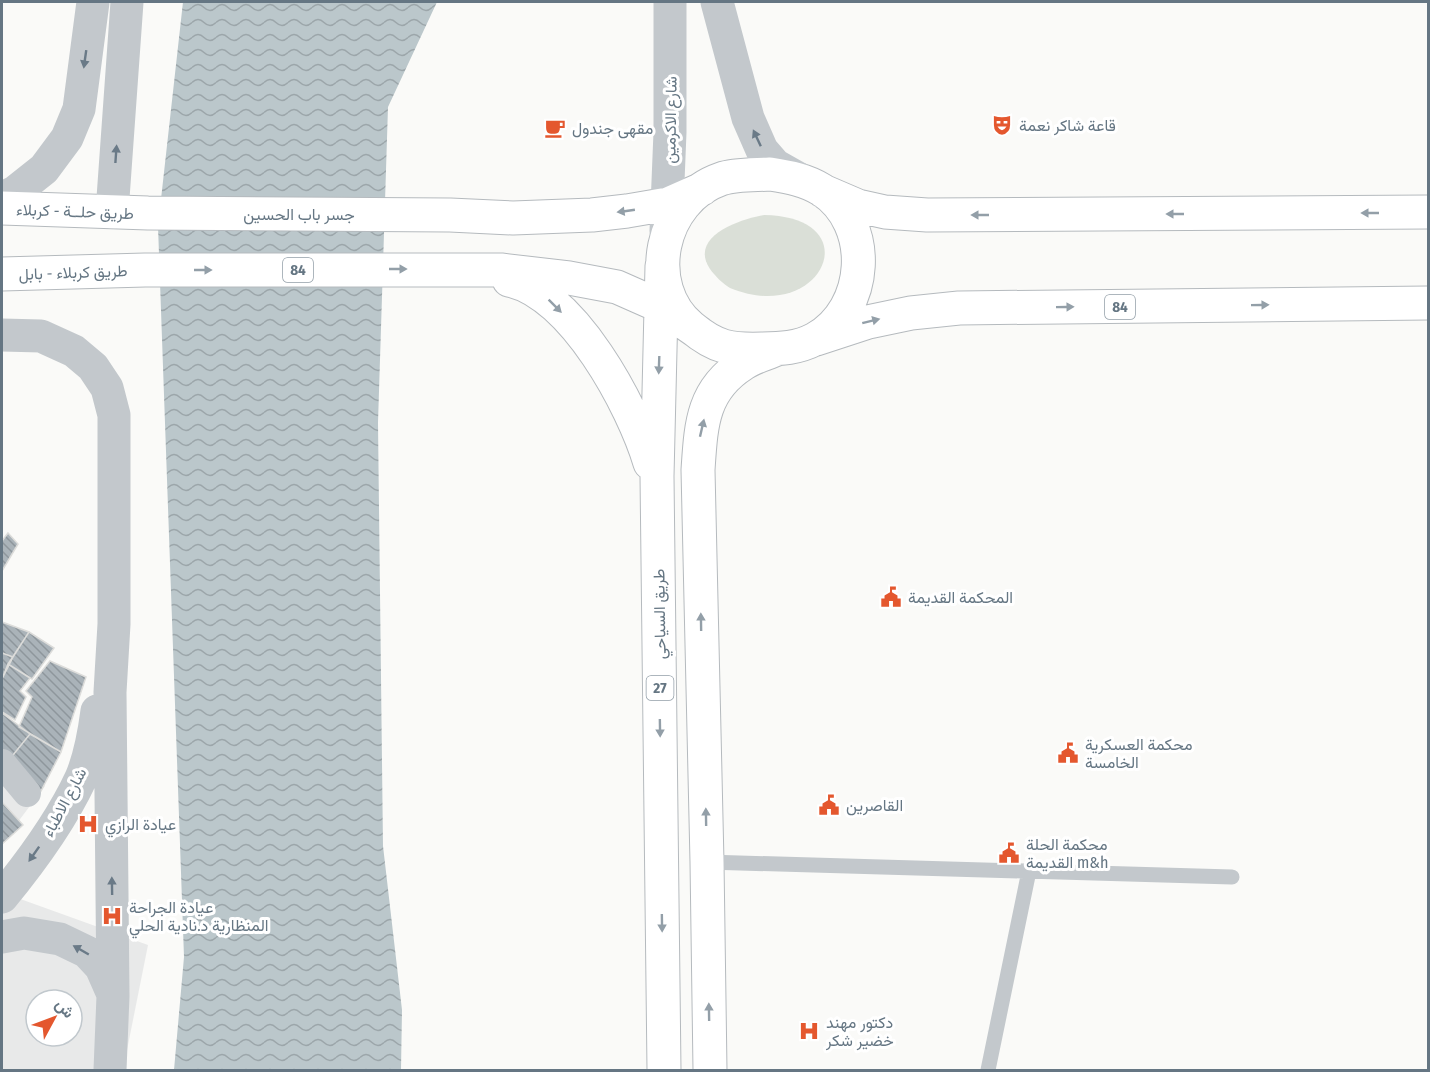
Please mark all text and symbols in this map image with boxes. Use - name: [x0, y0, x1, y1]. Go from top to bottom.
- one-way arrow: [80, 50, 90, 69]
- street label: شارع الاكرمين: [660, 76, 683, 164]
- theatre icon: قاعة شاكر نعمة: [990, 113, 1014, 137]
- cafe icon: مقهى جندول: [543, 116, 567, 140]
- place label: قاعة شاكر نعمة: [1019, 116, 1116, 136]
- place label: مقهى جندول: [572, 119, 653, 139]
- one-way arrow: [753, 130, 762, 147]
- one-way arrow: [111, 144, 121, 163]
- street label: طريق حلــة - كربلاء: [16, 200, 134, 224]
- street label: جسر باب الحسين: [243, 205, 355, 225]
- one-way arrow: [617, 206, 636, 215]
- one-way arrow: [1361, 208, 1380, 218]
- one-way arrow: [1166, 209, 1185, 219]
- one-way arrow: [971, 210, 990, 220]
- road number: 84: [283, 258, 313, 282]
- street label: طريق كربلاء - بابل: [18, 261, 128, 285]
- one-way arrow: [389, 264, 408, 274]
- one-way arrow: [194, 265, 213, 275]
- road number: 84: [1105, 295, 1135, 319]
- one-way arrow: [548, 299, 563, 313]
- one-way arrow: [1251, 300, 1270, 310]
- one-way arrow: [1056, 302, 1075, 312]
- one-way arrow: [862, 316, 881, 326]
- one-way arrow: [654, 355, 663, 374]
- one-way arrow: [698, 418, 708, 437]
- street label: طريق السياحي: [649, 568, 674, 659]
- public building icon: المحكمة القديمة: [879, 585, 903, 609]
- place label: المحكمة القديمة: [908, 588, 1013, 607]
- one-way arrow: [697, 613, 706, 632]
- road number: 27: [646, 676, 674, 700]
- one-way arrow: [655, 718, 665, 737]
- place label: محكمة العسكرية الخامسة: [1085, 735, 1192, 772]
- public building icon: محكمة العسكرية الخامسة: [1056, 741, 1080, 765]
- street label: شارع الاطباء: [38, 764, 92, 841]
- public building icon: القاصرين: [817, 793, 841, 817]
- place label: القاصرين: [846, 796, 903, 816]
- one-way arrow: [701, 808, 711, 827]
- hospital icon: عيادة الرازي: [76, 812, 100, 836]
- place label: عيادة الرازي: [105, 815, 176, 838]
- place label: محكمة الحلة القديمة m&h: [1026, 835, 1108, 872]
- public building icon: محكمة الحلة القديمة m&h: [997, 841, 1021, 865]
- one-way arrow: [28, 846, 40, 862]
- one-way arrow: [107, 877, 117, 896]
- place label: عيادة الجراحة المنظارية د.نادية الحلي: [129, 898, 269, 939]
- hospital icon: عيادة الجراحة المنظارية د.نادية الحلي: [100, 904, 124, 928]
- one-way arrow: [657, 913, 667, 932]
- one-way arrow: [72, 945, 89, 955]
- north arrow: [24, 988, 84, 1048]
- text: ش: [51, 995, 78, 1022]
- one-way arrow: [704, 1003, 714, 1022]
- place label: دكتور مهند خضير شكر: [825, 1013, 894, 1051]
- hospital icon: دكتور مهند خضير شكر: [797, 1019, 821, 1043]

